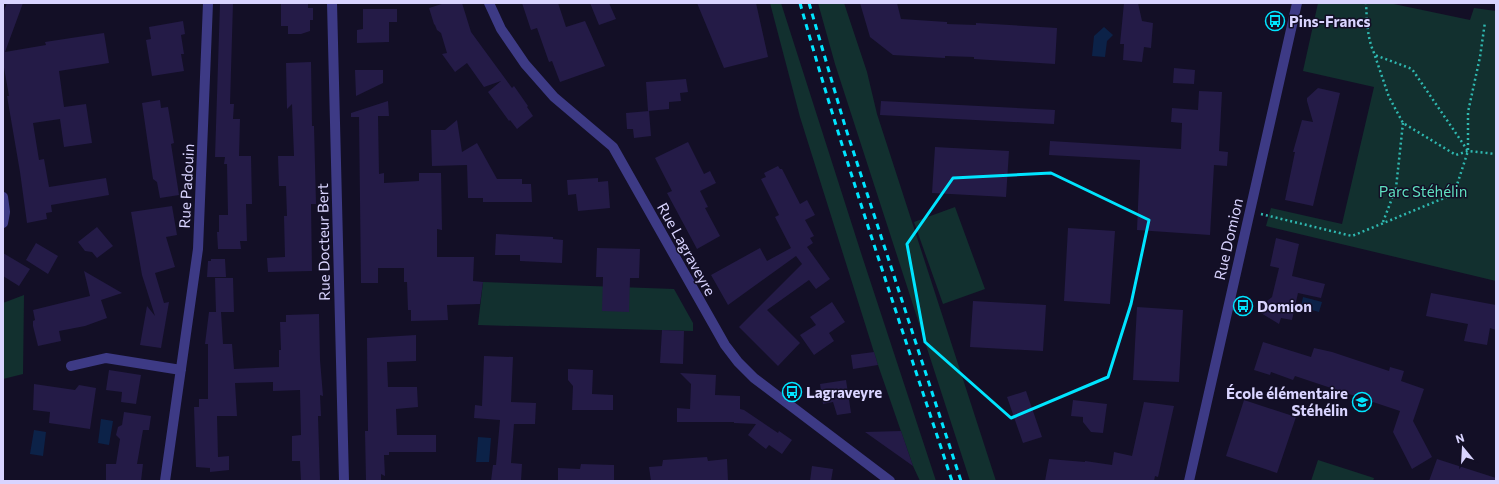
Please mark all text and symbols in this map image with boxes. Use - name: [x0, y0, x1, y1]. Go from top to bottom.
- bus stop icon: Pins-Francs: [1264, 10, 1286, 32]
- place label: Pins-Francs: [1289, 12, 1370, 30]
- street label: Rue Padouin: [175, 143, 197, 229]
- park label: Parc Stéhélin: [1379, 182, 1467, 200]
- street label: Rue Docteur Bert: [313, 183, 333, 301]
- street label: Rue Domion: [1210, 196, 1246, 282]
- street label: Rue Lagraveyre: [654, 199, 720, 299]
- bus stop icon: Domion: [1232, 295, 1254, 317]
- place label: Domion: [1257, 297, 1312, 315]
- bus stop icon: Lagraveyre: [781, 381, 803, 403]
- place label: Lagraveyre: [806, 383, 882, 401]
- place label: École élémentaire Stéhélin: [1226, 384, 1348, 419]
- school or university icon: École élémentaire Stéhélin: [1351, 391, 1373, 413]
- north arrow: [1443, 428, 1483, 468]
- text: N: [1454, 431, 1466, 445]

